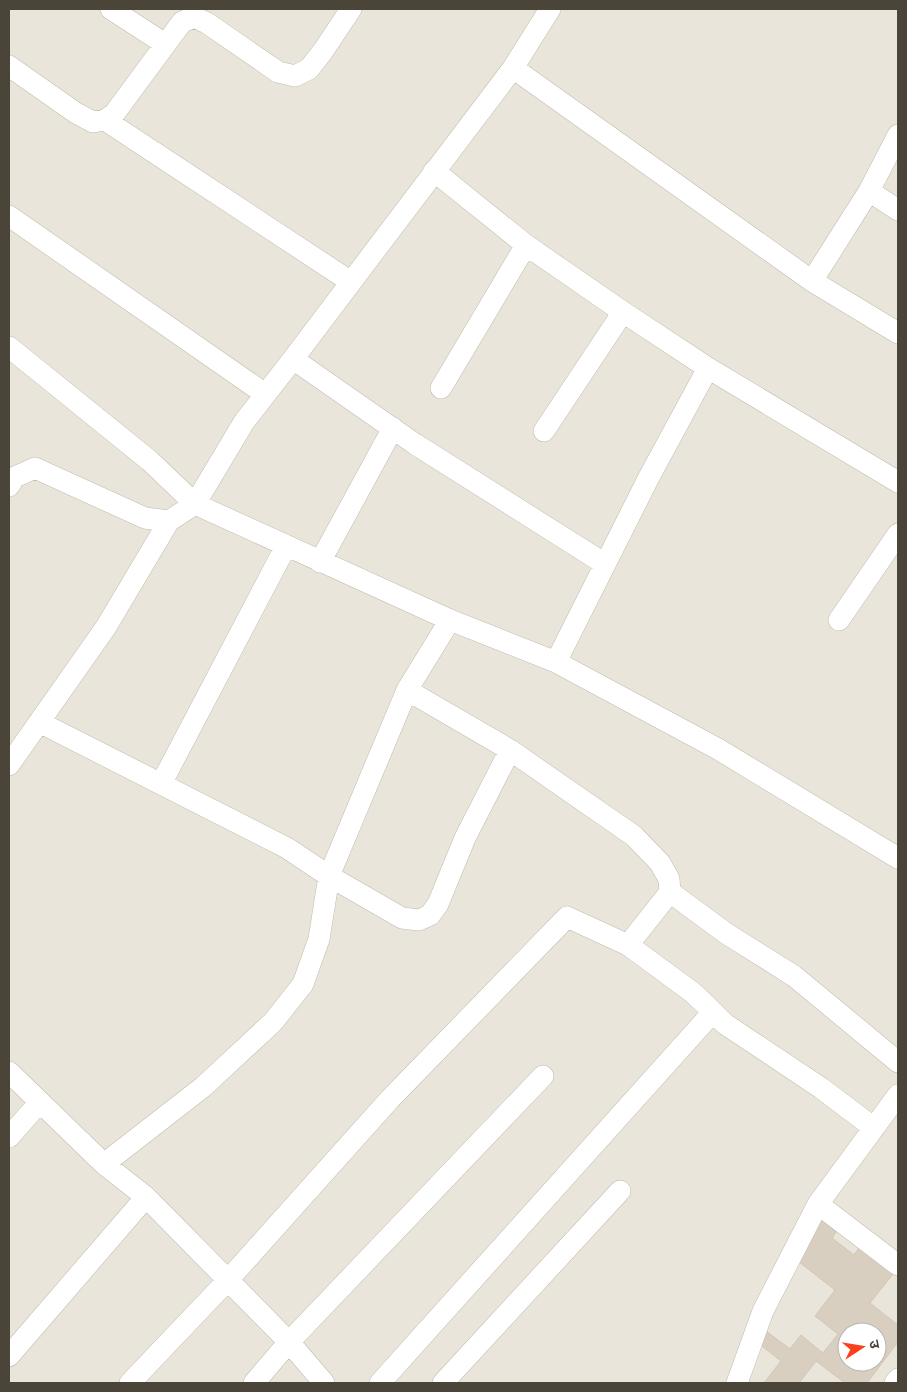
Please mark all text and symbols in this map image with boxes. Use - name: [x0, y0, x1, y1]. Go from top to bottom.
- north arrow: [837, 1322, 887, 1372]
- text: उ: [864, 1338, 886, 1351]

